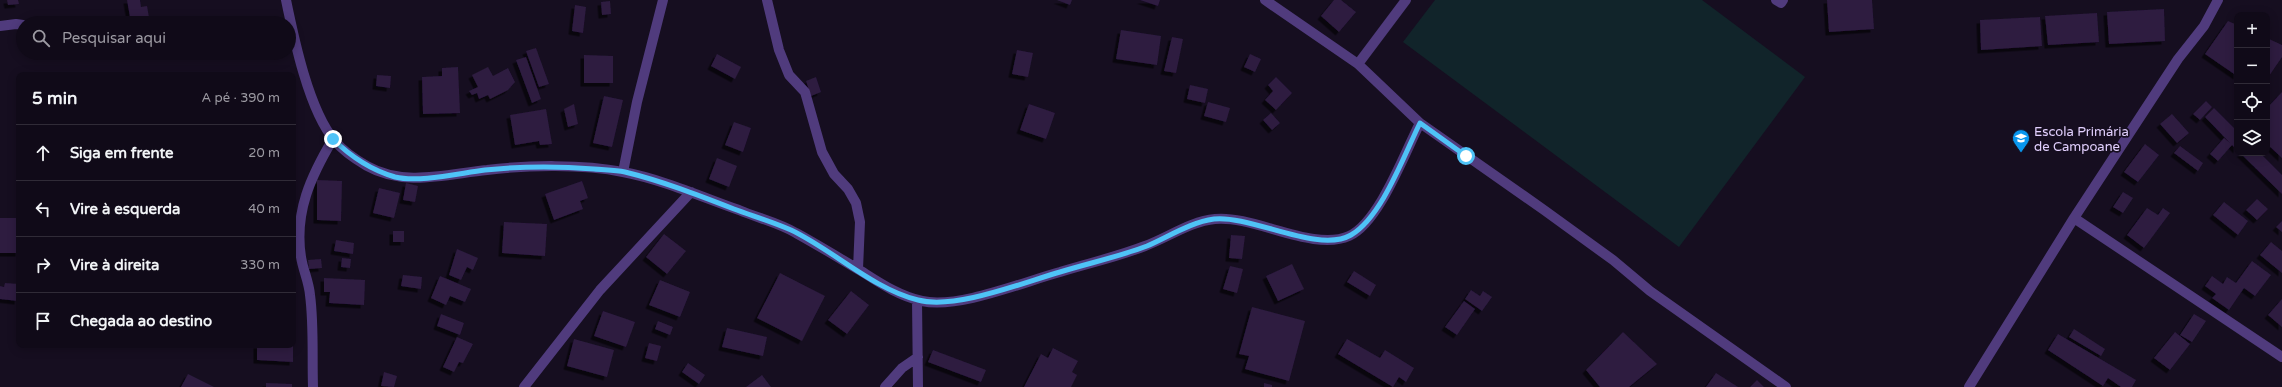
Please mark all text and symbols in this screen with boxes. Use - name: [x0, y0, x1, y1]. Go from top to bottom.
- map controls: [2234, 12, 2270, 156]
- button: +: [2234, 12, 2270, 48]
- search box: [16, 16, 296, 60]
- icon: search: [30, 27, 52, 49]
- text: Pesquisar aqui: [62, 29, 166, 47]
- button: −: [2234, 48, 2270, 84]
- button: locate: [2234, 84, 2270, 120]
- text: 5 min: [32, 88, 77, 109]
- text: A pé · 390 m: [201, 90, 280, 106]
- button: layers: [2234, 120, 2270, 156]
- place label: Escola Primária de Campoane: [2034, 124, 2129, 155]
- school or university icon: Escola Primária de Campoane: [2011, 128, 2031, 153]
- route end: [324, 130, 342, 148]
- icon: ahead: [32, 142, 54, 164]
- text: Siga em frente: [70, 144, 174, 162]
- text: 20 m: [248, 145, 280, 161]
- route start: [1457, 147, 1475, 165]
- icon: left: [32, 198, 54, 220]
- text: Vire à esquerda: [70, 200, 180, 218]
- text: 40 m: [248, 201, 280, 217]
- icon: right: [32, 254, 54, 276]
- text: Vire à direita: [70, 256, 159, 274]
- text: 330 m: [240, 257, 280, 273]
- icon: arrive: [32, 310, 54, 332]
- text: Chegada ao destino: [70, 312, 212, 330]

